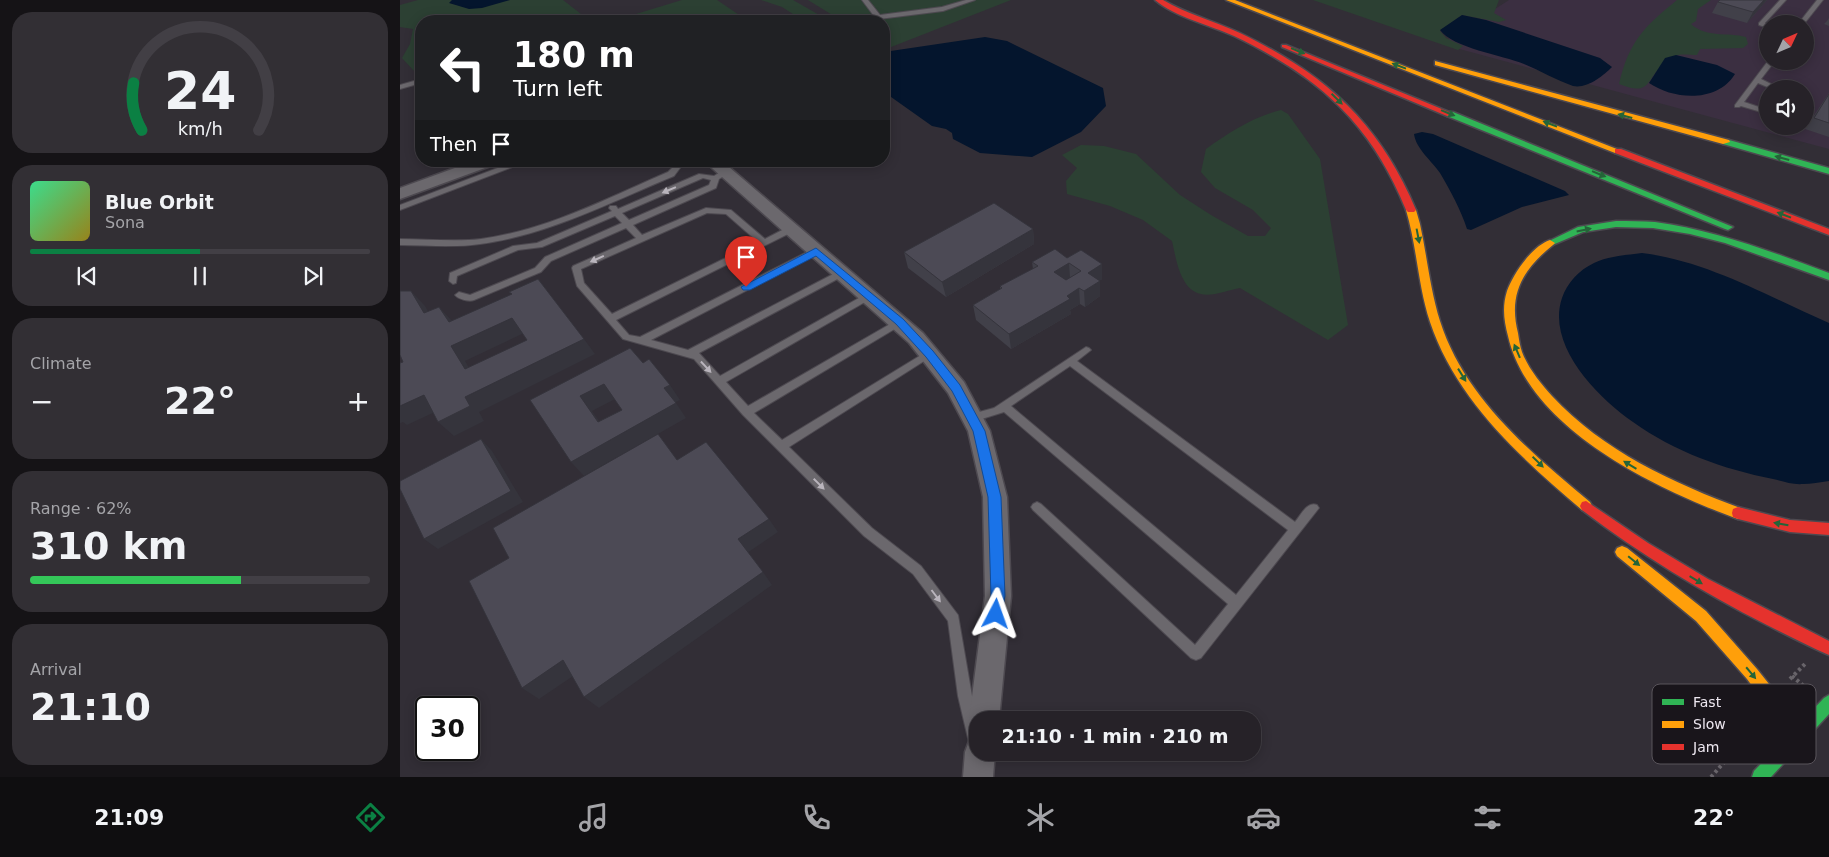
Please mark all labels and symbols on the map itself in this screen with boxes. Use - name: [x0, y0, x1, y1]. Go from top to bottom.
- north arrow: [1759, 15, 1814, 70]
- one-way arrow: [1290, 48, 1305, 56]
- one-way arrow: [1391, 62, 1406, 70]
- one-way arrow: [1331, 92, 1343, 104]
- one-way arrow: [1441, 109, 1455, 117]
- one-way arrow: [1617, 112, 1633, 120]
- one-way arrow: [1543, 120, 1558, 128]
- one-way arrow: [1774, 154, 1789, 162]
- one-way arrow: [1591, 171, 1606, 178]
- one-way arrow: [661, 186, 676, 194]
- one-way arrow: [1776, 211, 1791, 218]
- one-way arrow: [1577, 226, 1592, 234]
- one-way arrow: [1414, 228, 1422, 244]
- pin: [725, 236, 767, 287]
- one-way arrow: [590, 255, 604, 263]
- one-way arrow: [1513, 344, 1521, 358]
- one-way arrow: [700, 360, 712, 372]
- one-way arrow: [1457, 368, 1467, 381]
- one-way arrow: [1531, 456, 1543, 468]
- one-way arrow: [1623, 461, 1636, 470]
- one-way arrow: [813, 477, 825, 489]
- one-way arrow: [1772, 519, 1788, 527]
- one-way arrow: [1628, 555, 1640, 566]
- one-way arrow: [1689, 575, 1703, 584]
- position arrow: [969, 587, 1021, 639]
- one-way arrow: [931, 589, 941, 603]
- one-way arrow: [1745, 667, 1756, 680]
- legend: [1652, 684, 1816, 764]
- text: Fast: [1693, 694, 1722, 710]
- speed limit sign: 30: [415, 696, 480, 761]
- text: Slow: [1693, 716, 1726, 732]
- text: Jam: [1692, 739, 1719, 755]

